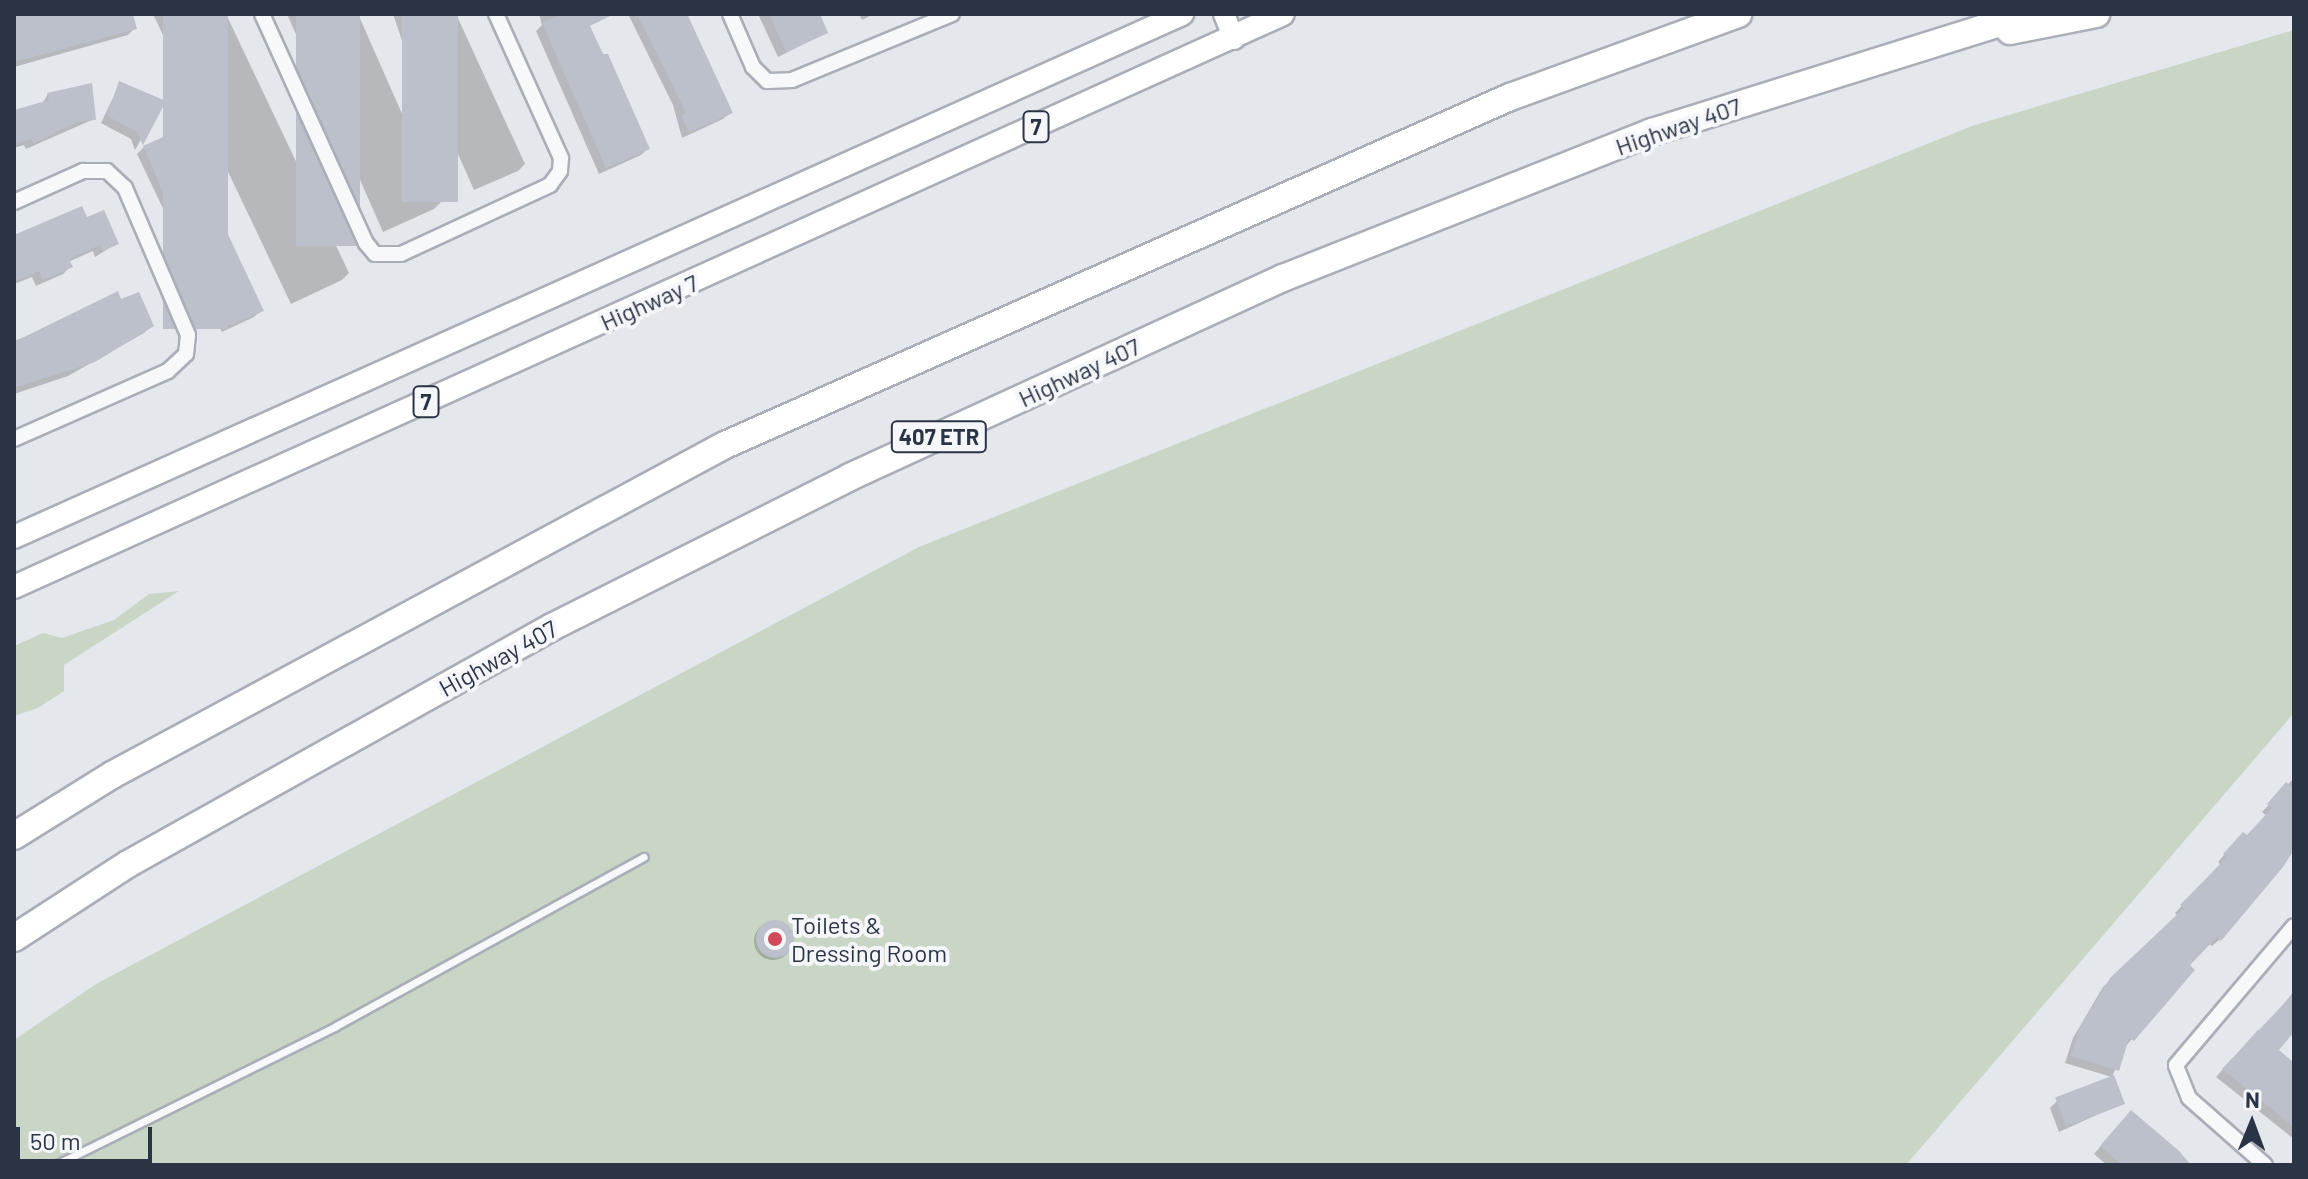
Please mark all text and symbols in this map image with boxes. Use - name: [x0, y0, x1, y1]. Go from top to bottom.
- street label: Highway 407: [1612, 91, 1744, 161]
- road number: 7: [1022, 109, 1050, 145]
- street label: Highway 7: [596, 268, 702, 336]
- street label: Highway 407: [1014, 331, 1144, 413]
- road number: 7: [412, 384, 440, 420]
- road number: 407 ETR: [889, 419, 989, 455]
- street label: Highway 407: [434, 614, 562, 702]
- place label: Toilets & Dressing Room: [791, 911, 947, 967]
- marker: Toilets & Dressing Room: [766, 930, 784, 948]
- north arrow: [2212, 1083, 2292, 1163]
- text: N: [2245, 1086, 2260, 1112]
- scale bar: [20, 1111, 156, 1161]
- text: 50 m: [30, 1126, 81, 1155]

